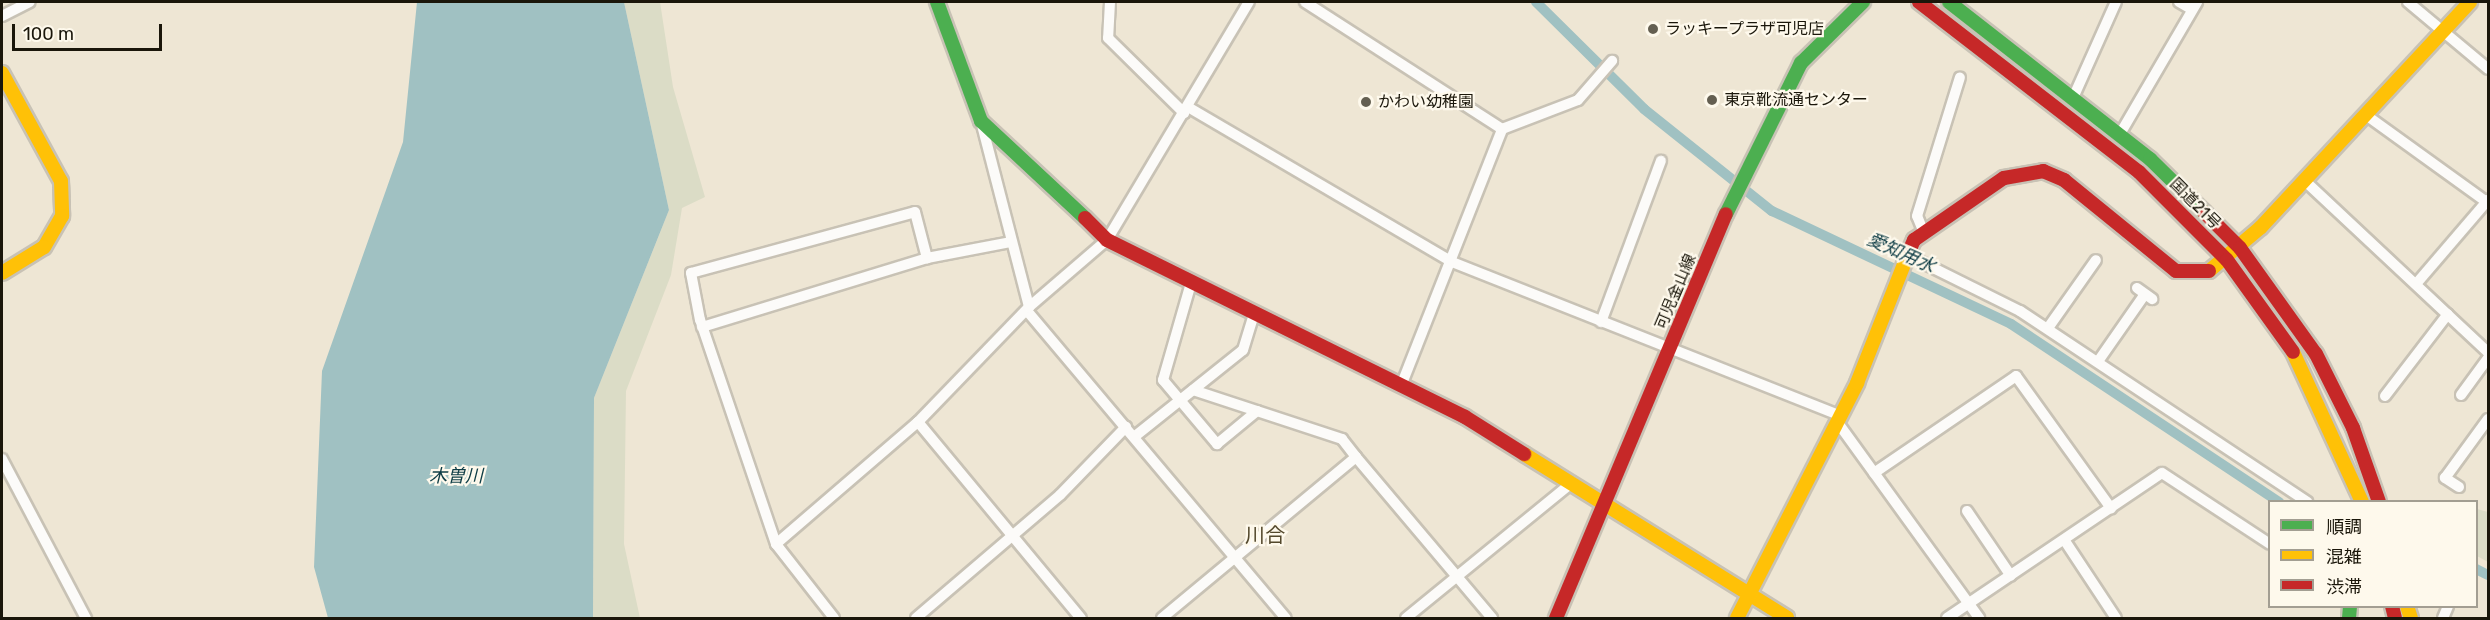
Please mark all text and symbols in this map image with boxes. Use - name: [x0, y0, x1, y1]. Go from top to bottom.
- scale bar: [15, 12, 165, 50]
- place label: ラッキープラザ可児店: [1665, 19, 1825, 39]
- marker: ラッキープラザ可児店: [1646, 22, 1660, 36]
- text: 100 m: [23, 23, 74, 45]
- place label: 東京靴流通センター: [1724, 90, 1868, 110]
- place label: かわい幼稚園: [1378, 92, 1474, 112]
- marker: 東京靴流通センター: [1705, 93, 1719, 107]
- marker: かわい幼稚園: [1359, 95, 1373, 109]
- street label: 国道21号: [2165, 174, 2225, 234]
- water label: 愛知用水: [1864, 228, 1938, 278]
- street label: 可児金山線: [1652, 251, 1700, 333]
- water label: 木曽川: [429, 465, 483, 487]
- legend: [2268, 500, 2478, 608]
- text: 順調: [2326, 516, 2362, 538]
- district label: 川合: [1245, 523, 1285, 547]
- text: 混雑: [2326, 546, 2362, 568]
- text: 渋滞: [2326, 576, 2362, 598]

